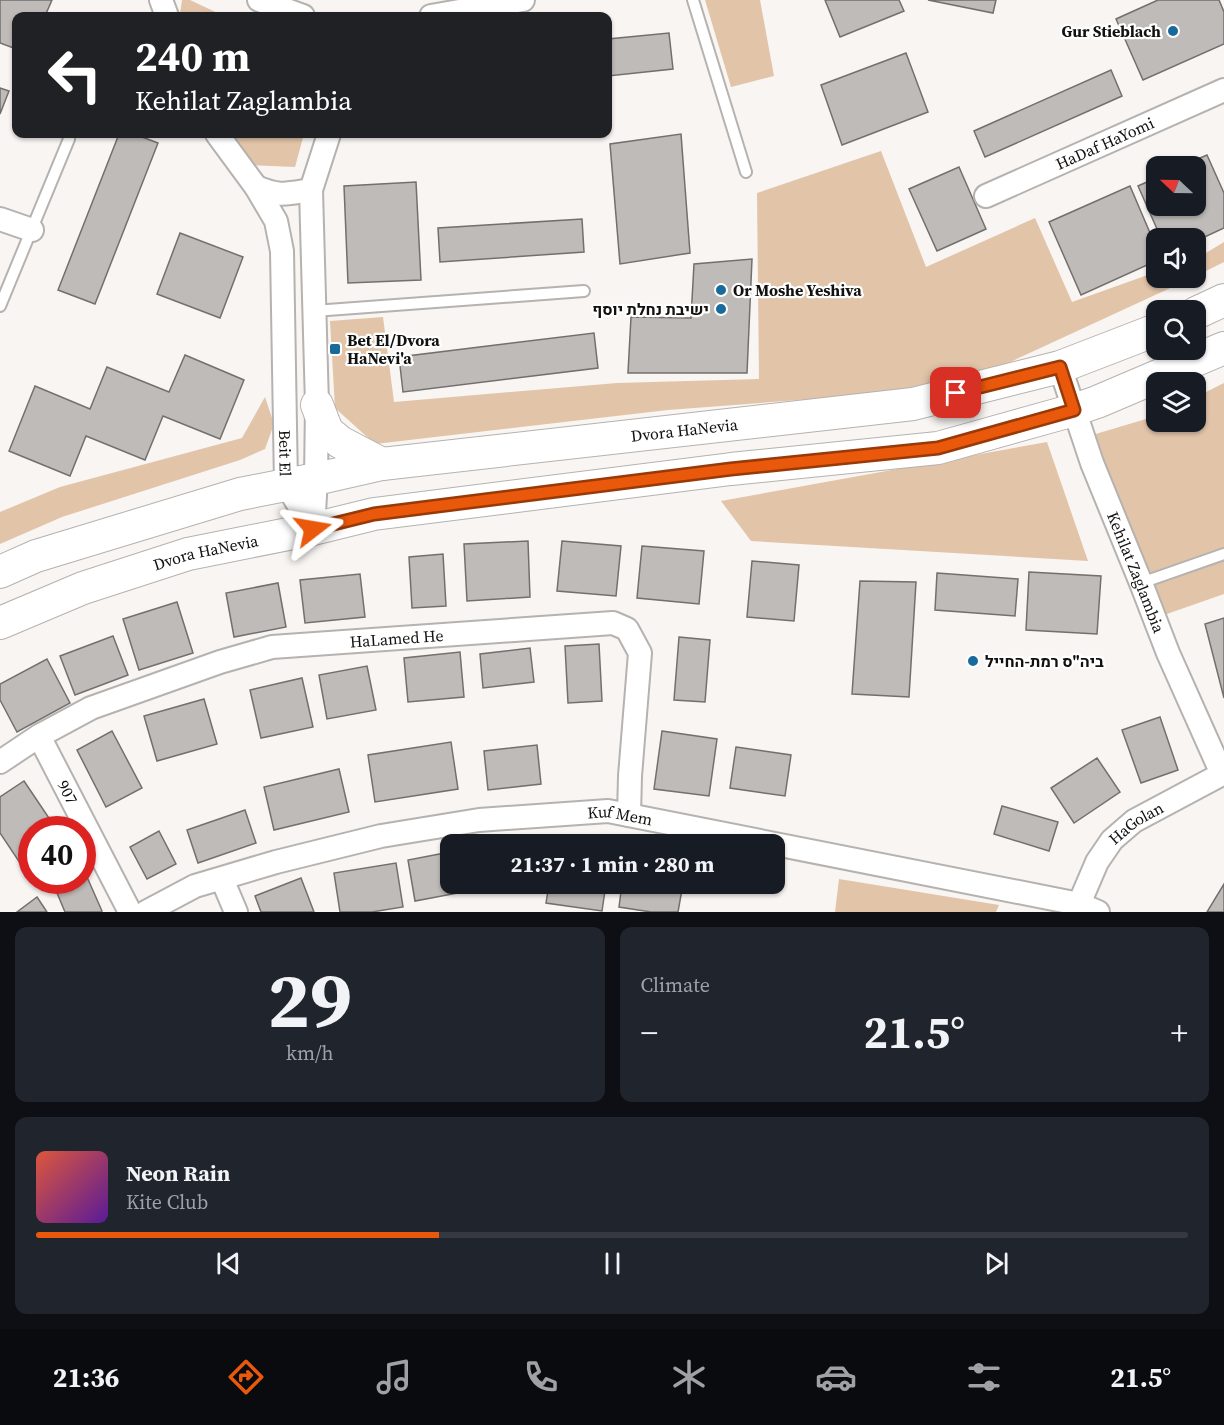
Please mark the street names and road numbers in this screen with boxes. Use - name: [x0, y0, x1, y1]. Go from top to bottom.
- street label: HaDaf HaYomi: [1052, 112, 1158, 175]
- street label: Dvora HaNevia: [630, 413, 740, 447]
- street label: Beit El: [274, 430, 297, 477]
- street label: Kehilat Zaglambia: [1102, 508, 1170, 637]
- street label: Dvora HaNevia: [150, 529, 261, 576]
- street label: HaLamed He: [349, 624, 444, 652]
- street label: 907: [53, 776, 83, 808]
- street label: HaGolan: [1104, 796, 1167, 849]
- street label: Kuf Mem: [587, 800, 654, 831]

